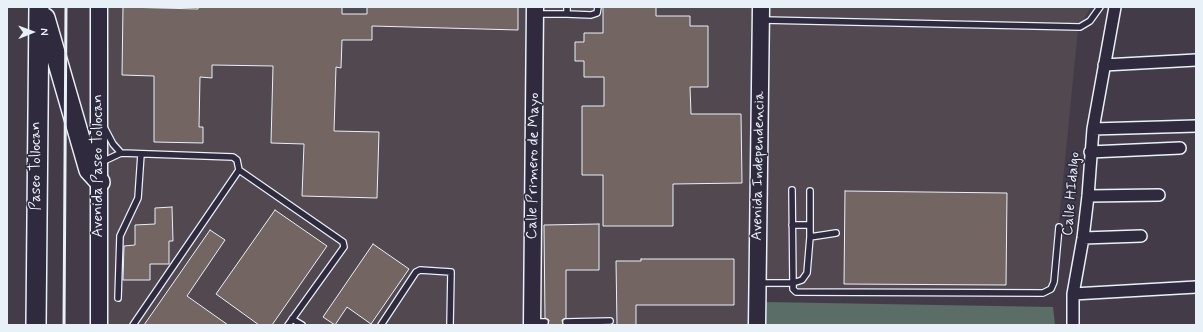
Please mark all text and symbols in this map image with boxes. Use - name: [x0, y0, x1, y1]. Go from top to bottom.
- north arrow: [12, 12, 52, 52]
- text: N: [37, 28, 51, 36]
- street label: Avenida Independencia: [749, 91, 769, 241]
- street label: Calle Primero de Mayo: [524, 92, 544, 240]
- street label: Avenida Paseo Tollocan: [90, 94, 108, 238]
- street label: Paseo Tollocan: [28, 122, 46, 210]
- street label: Calle HIdalgo: [1059, 151, 1085, 237]

